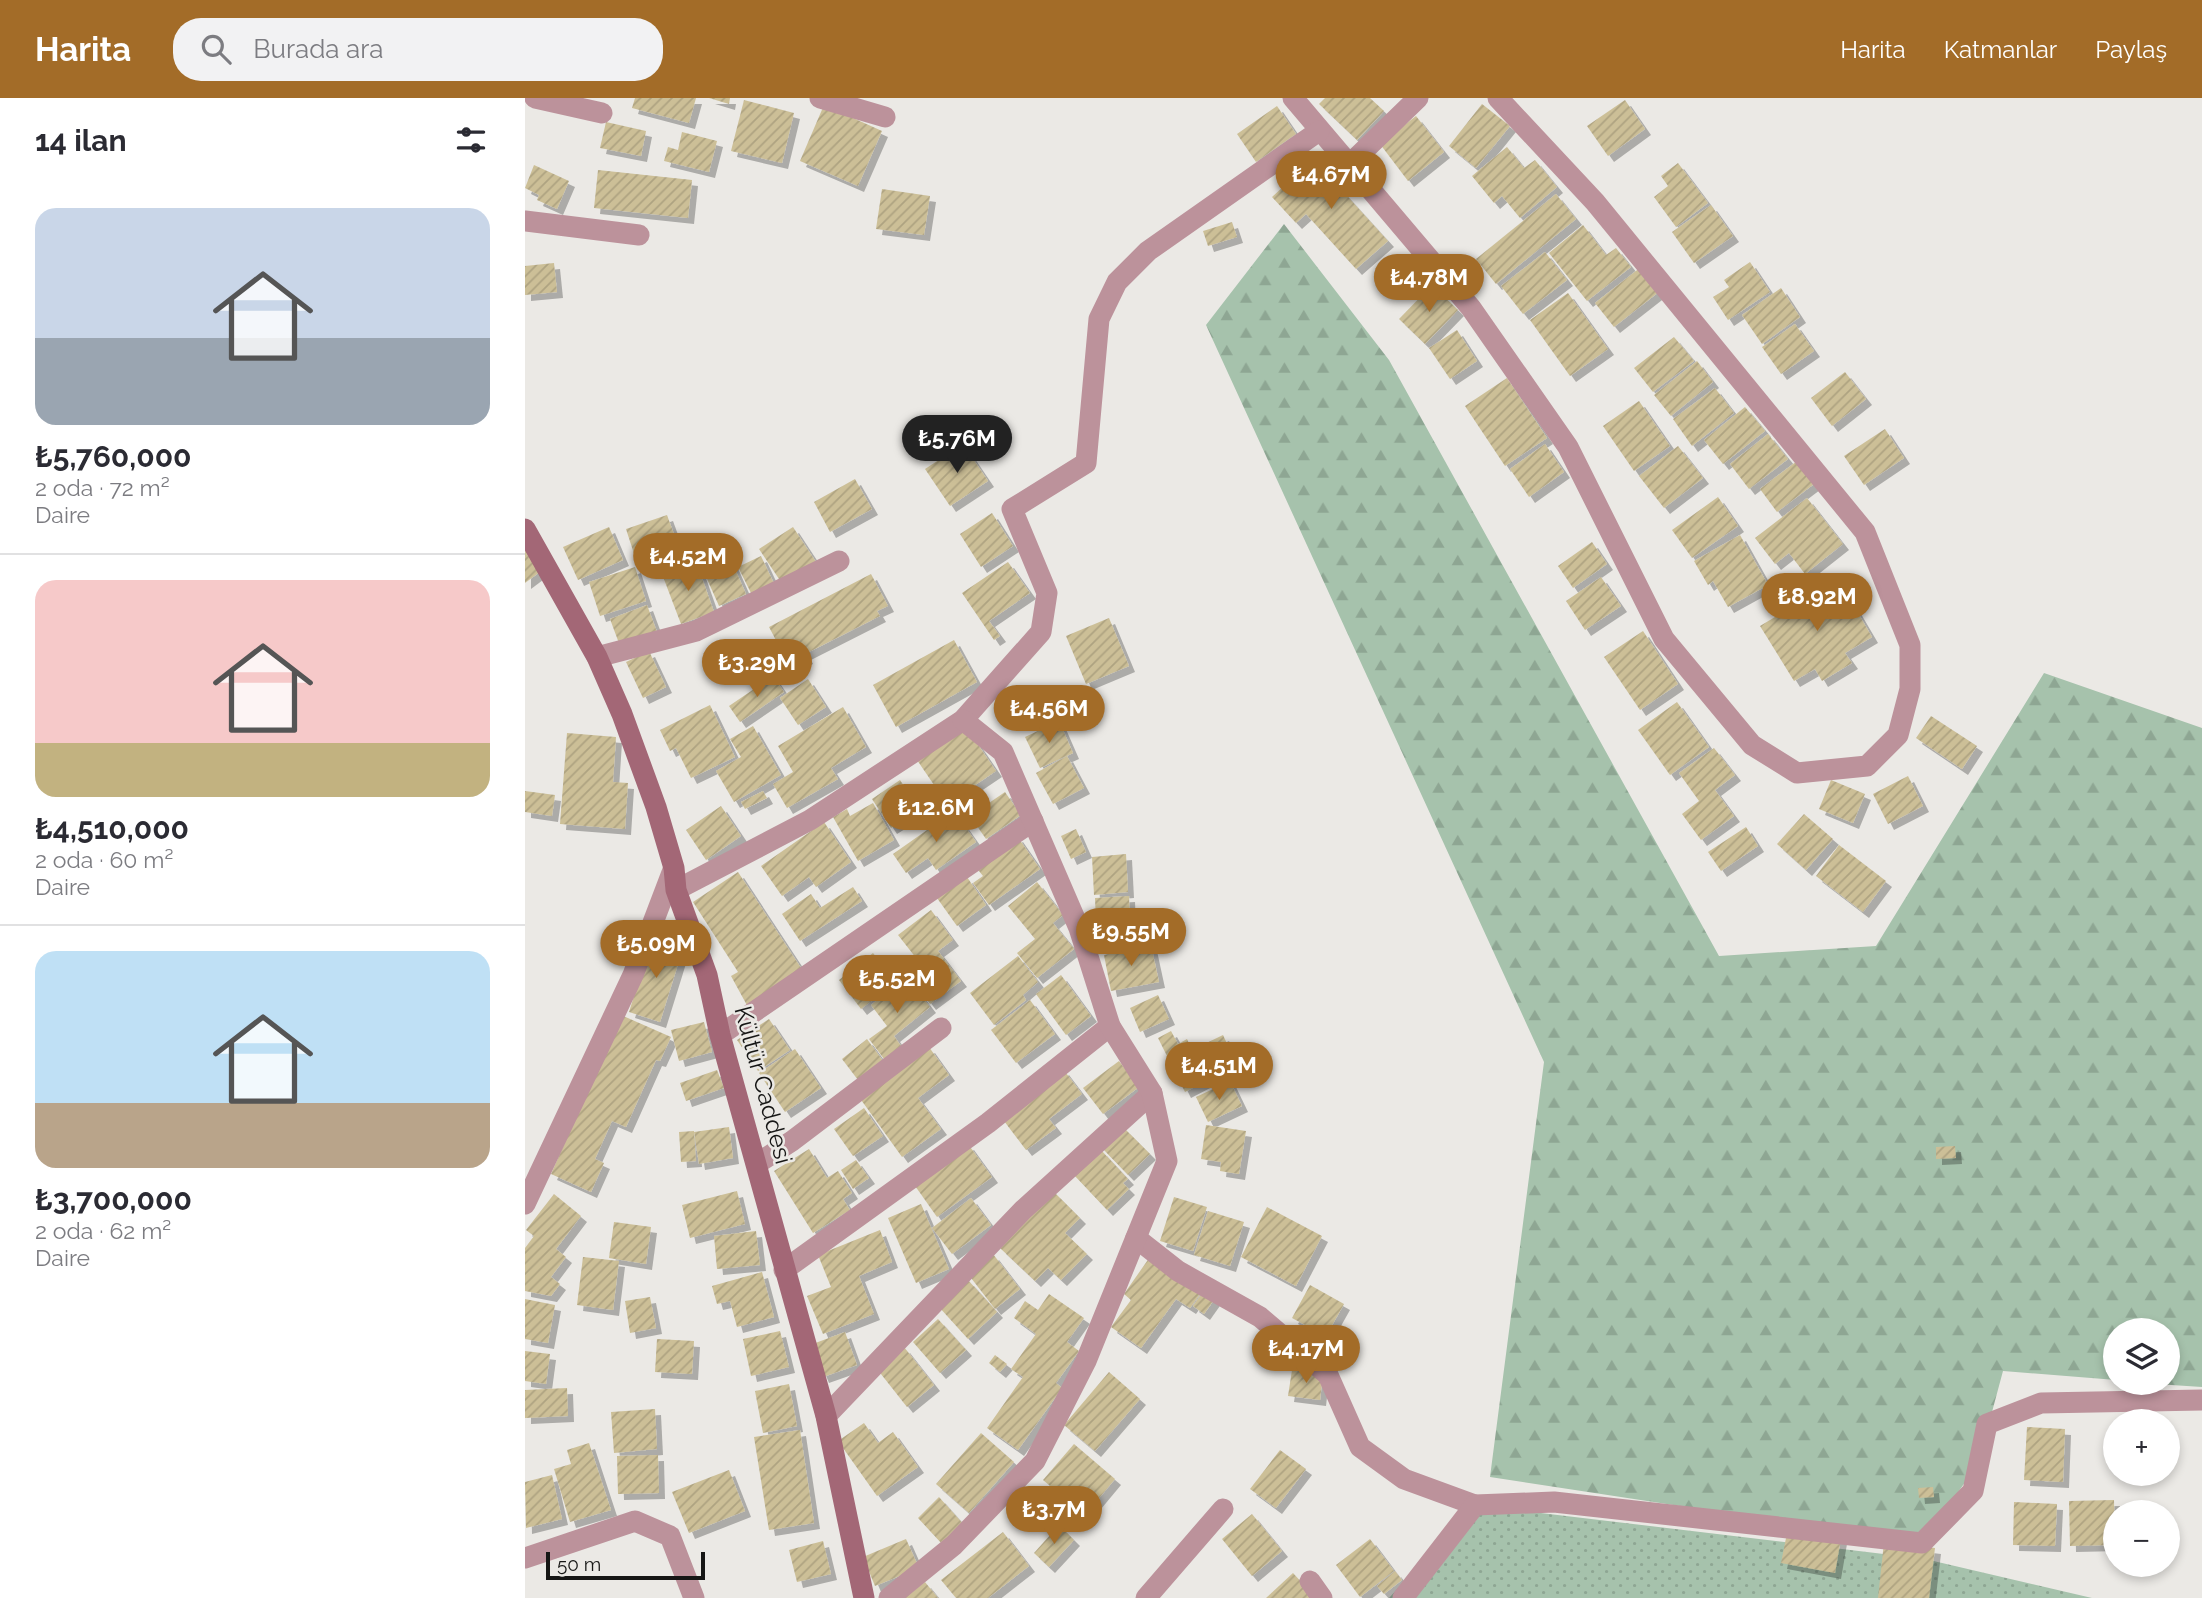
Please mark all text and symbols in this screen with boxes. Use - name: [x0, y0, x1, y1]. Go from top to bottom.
- search box: [173, 18, 663, 81]
- text: Harita: [35, 30, 131, 69]
- icon: search: [197, 30, 235, 68]
- text: Burada ara: [253, 34, 384, 64]
- text: Harita: [1840, 35, 1906, 64]
- text: Katmanlar: [1944, 35, 2057, 64]
- text: Paylaş: [2095, 35, 2167, 64]
- icon: filters: [452, 121, 490, 159]
- text: 14 ilan: [35, 123, 127, 158]
- pin: ₺4.67M: [1274, 152, 1388, 211]
- text: ₺4.67M: [1292, 160, 1370, 187]
- icon: home: [200, 253, 326, 379]
- pin: ₺4.78M: [1372, 254, 1486, 314]
- text: ₺4.78M: [1390, 263, 1468, 290]
- pin: ₺5.76M: [900, 416, 1014, 475]
- text: ₺5.76M: [918, 424, 996, 451]
- text: ₺5,760,000: [35, 439, 192, 474]
- text: 2 oda · 72 m²: [35, 474, 170, 501]
- text: Daire: [35, 501, 90, 528]
- pin: ₺4.52M: [631, 533, 745, 593]
- text: ₺4.52M: [649, 542, 727, 569]
- pin: ₺8.92M: [1760, 574, 1874, 633]
- text: ₺8.92M: [1777, 582, 1857, 609]
- icon: home: [200, 625, 326, 751]
- pin: ₺3.29M: [700, 640, 814, 699]
- text: ₺3.29M: [718, 648, 796, 675]
- pin: ₺4.56M: [992, 686, 1106, 745]
- text: ₺4.56M: [1010, 694, 1088, 721]
- pin: ₺12.6M: [879, 784, 993, 844]
- text: ₺12.6M: [897, 793, 975, 820]
- text: ₺4,510,000: [35, 811, 189, 846]
- text: 2 oda · 60 m²: [35, 846, 173, 873]
- text: Daire: [35, 873, 90, 900]
- pin: ₺9.55M: [1074, 908, 1188, 968]
- text: ₺9.55M: [1092, 917, 1170, 944]
- pin: ₺5.09M: [599, 920, 713, 980]
- text: ₺5.09M: [616, 929, 696, 956]
- pin: ₺5.52M: [840, 956, 954, 1015]
- text: ₺5.52M: [858, 964, 936, 991]
- icon: home: [200, 996, 326, 1122]
- street label: Kültür Caddesi: [728, 1003, 799, 1167]
- pin: ₺4.51M: [1162, 1042, 1276, 1102]
- text: ₺4.51M: [1181, 1051, 1257, 1078]
- text: ₺3,700,000: [35, 1182, 192, 1217]
- text: 2 oda · 62 m²: [35, 1217, 171, 1244]
- text: Daire: [35, 1244, 90, 1271]
- map controls: [2103, 1318, 2180, 1577]
- button: layers: [2103, 1318, 2180, 1395]
- pin: ₺4.17M: [1249, 1326, 1363, 1385]
- text: ₺4.17M: [1268, 1334, 1344, 1361]
- button: +: [2103, 1409, 2180, 1486]
- pin: ₺3.7M: [1005, 1486, 1103, 1546]
- text: ₺3.7M: [1022, 1495, 1086, 1522]
- button: −: [2103, 1500, 2180, 1577]
- scale bar: [546, 1549, 705, 1581]
- text: 50 m: [557, 1553, 601, 1575]

